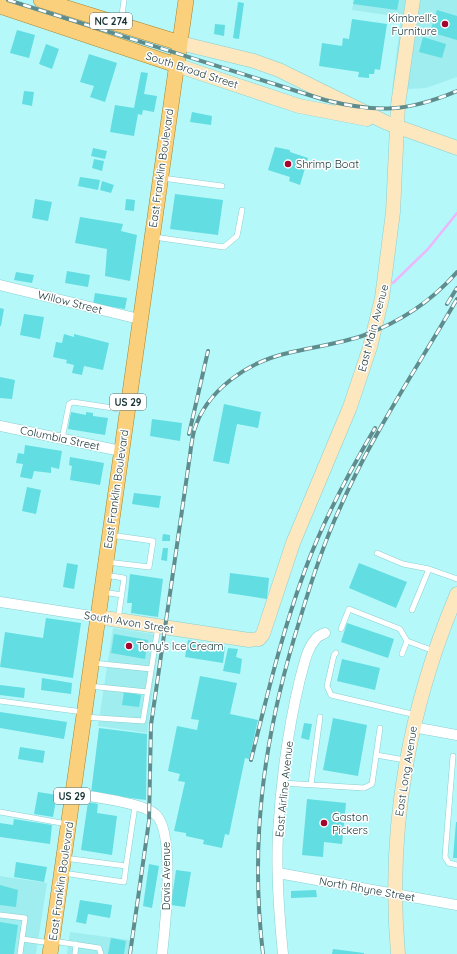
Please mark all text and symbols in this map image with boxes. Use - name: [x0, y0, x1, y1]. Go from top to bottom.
- place label: Kimbrell's Furniture: [388, 11, 437, 38]
- road number: NC 274: [90, 13, 132, 29]
- marker: Kimbrell's Furniture: [440, 19, 450, 29]
- street label: South Broad Street: [144, 48, 240, 92]
- street label: East Franklin Boulevard: [146, 108, 176, 228]
- place label: Shrimp Boat: [296, 157, 359, 171]
- marker: Shrimp Boat: [283, 159, 293, 169]
- street label: East Main Avenue: [355, 283, 391, 373]
- street label: Willow Street: [36, 287, 104, 317]
- road number: US 29: [110, 394, 146, 410]
- street label: Columbia Street: [19, 423, 101, 453]
- street label: East Franklin Boulevard: [101, 429, 131, 549]
- street label: South Avon Street: [83, 608, 175, 636]
- place label: Tony's Ice Cream: [137, 639, 224, 653]
- marker: Tony's Ice Cream: [124, 641, 134, 651]
- street label: East Long Avenue: [392, 725, 420, 817]
- street label: East Airline Avenue: [272, 740, 296, 838]
- road number: US 29: [54, 788, 90, 804]
- place label: Gaston Pickers: [332, 810, 368, 837]
- marker: Gaston Pickers: [319, 818, 329, 828]
- street label: East Franklin Boulevard: [46, 821, 76, 941]
- street label: Davis Avenue: [159, 842, 173, 910]
- street label: North Rhyne Street: [318, 874, 416, 904]

